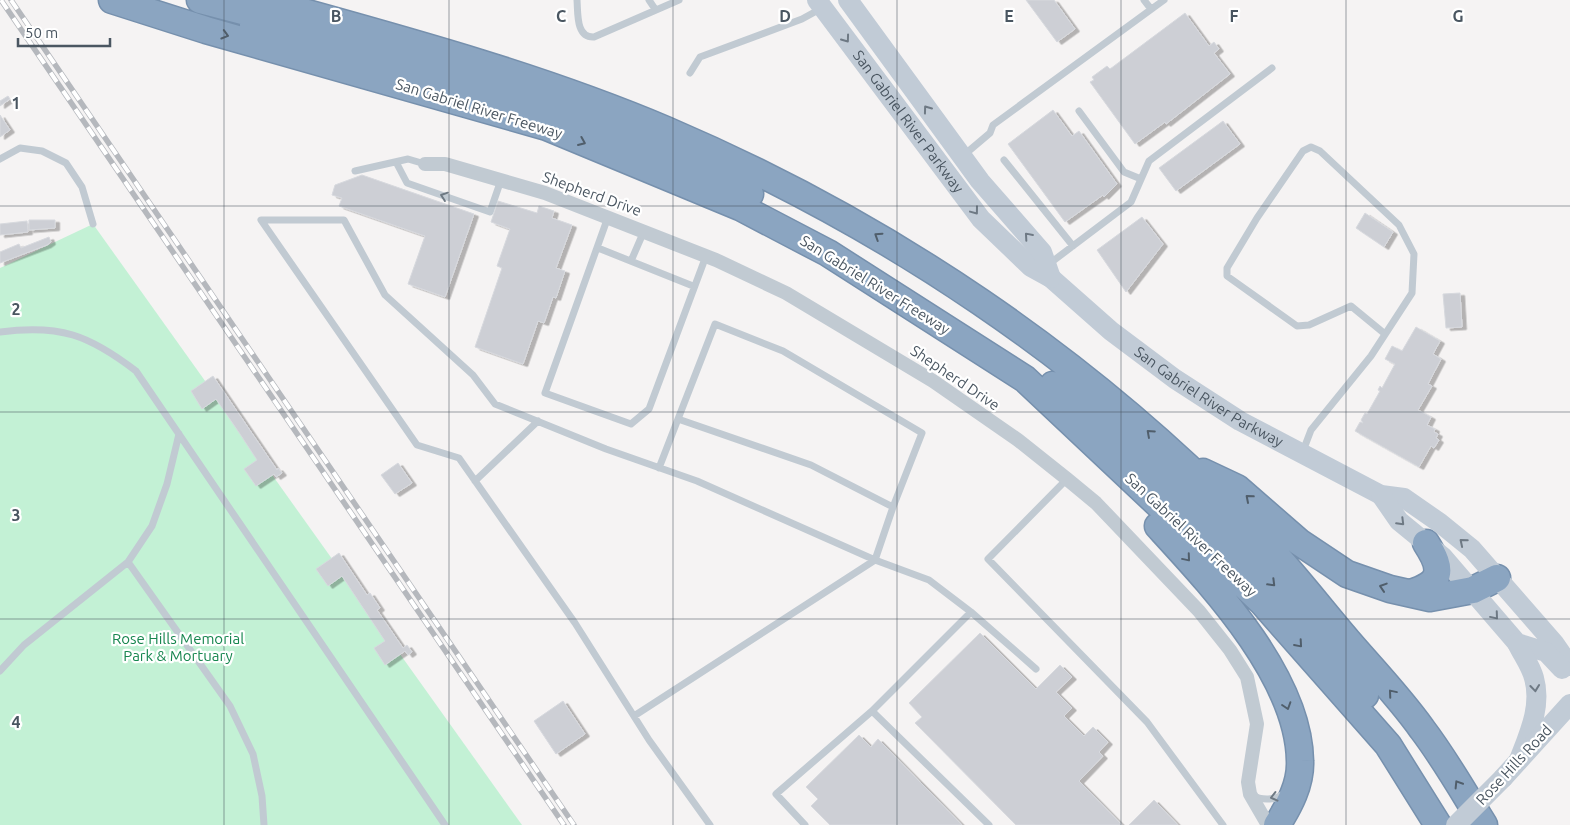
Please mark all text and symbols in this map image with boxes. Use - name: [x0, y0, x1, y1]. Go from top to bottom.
- text: B: [331, 7, 341, 25]
- text: C: [556, 7, 566, 25]
- text: D: [779, 7, 791, 25]
- text: E: [1004, 7, 1014, 25]
- text: F: [1230, 7, 1239, 25]
- text: G: [1452, 7, 1464, 25]
- scale bar: [18, 15, 110, 47]
- text: 50 m: [25, 24, 58, 41]
- one-way arrow: [221, 30, 229, 40]
- one-way arrow: [840, 33, 848, 42]
- street label: San Gabriel River Parkway: [850, 47, 967, 196]
- street label: San Gabriel River Freeway: [394, 75, 564, 142]
- text: 1: [11, 94, 21, 112]
- one-way arrow: [925, 106, 933, 115]
- one-way arrow: [577, 135, 586, 146]
- street label: Shepherd Drive: [541, 168, 644, 219]
- one-way arrow: [440, 192, 449, 202]
- one-way arrow: [969, 205, 978, 215]
- street label: San Gabriel River Freeway: [797, 232, 953, 338]
- one-way arrow: [874, 233, 883, 242]
- one-way arrow: [1025, 233, 1034, 242]
- text: 2: [11, 300, 21, 318]
- street label: Shepherd Drive: [908, 342, 1003, 414]
- street label: San Gabriel River Parkway: [1131, 343, 1286, 450]
- one-way arrow: [1147, 429, 1156, 438]
- street label: San Gabriel River Freeway: [1122, 469, 1260, 600]
- one-way arrow: [1245, 495, 1254, 504]
- text: 3: [11, 506, 21, 524]
- one-way arrow: [1395, 516, 1404, 525]
- one-way arrow: [1460, 539, 1469, 548]
- one-way arrow: [1181, 553, 1190, 562]
- one-way arrow: [1266, 578, 1275, 587]
- one-way arrow: [1379, 582, 1387, 592]
- one-way arrow: [1489, 610, 1497, 619]
- park label: Rose Hills Memorial Park & Mortuary: [112, 630, 244, 664]
- one-way arrow: [1293, 639, 1302, 648]
- one-way arrow: [1529, 684, 1540, 692]
- one-way arrow: [1388, 689, 1397, 698]
- one-way arrow: [1281, 701, 1291, 710]
- text: 4: [11, 713, 21, 731]
- street label: Rose Hills Road: [1472, 721, 1555, 808]
- one-way arrow: [1454, 780, 1464, 789]
- one-way arrow: [1270, 791, 1278, 802]

